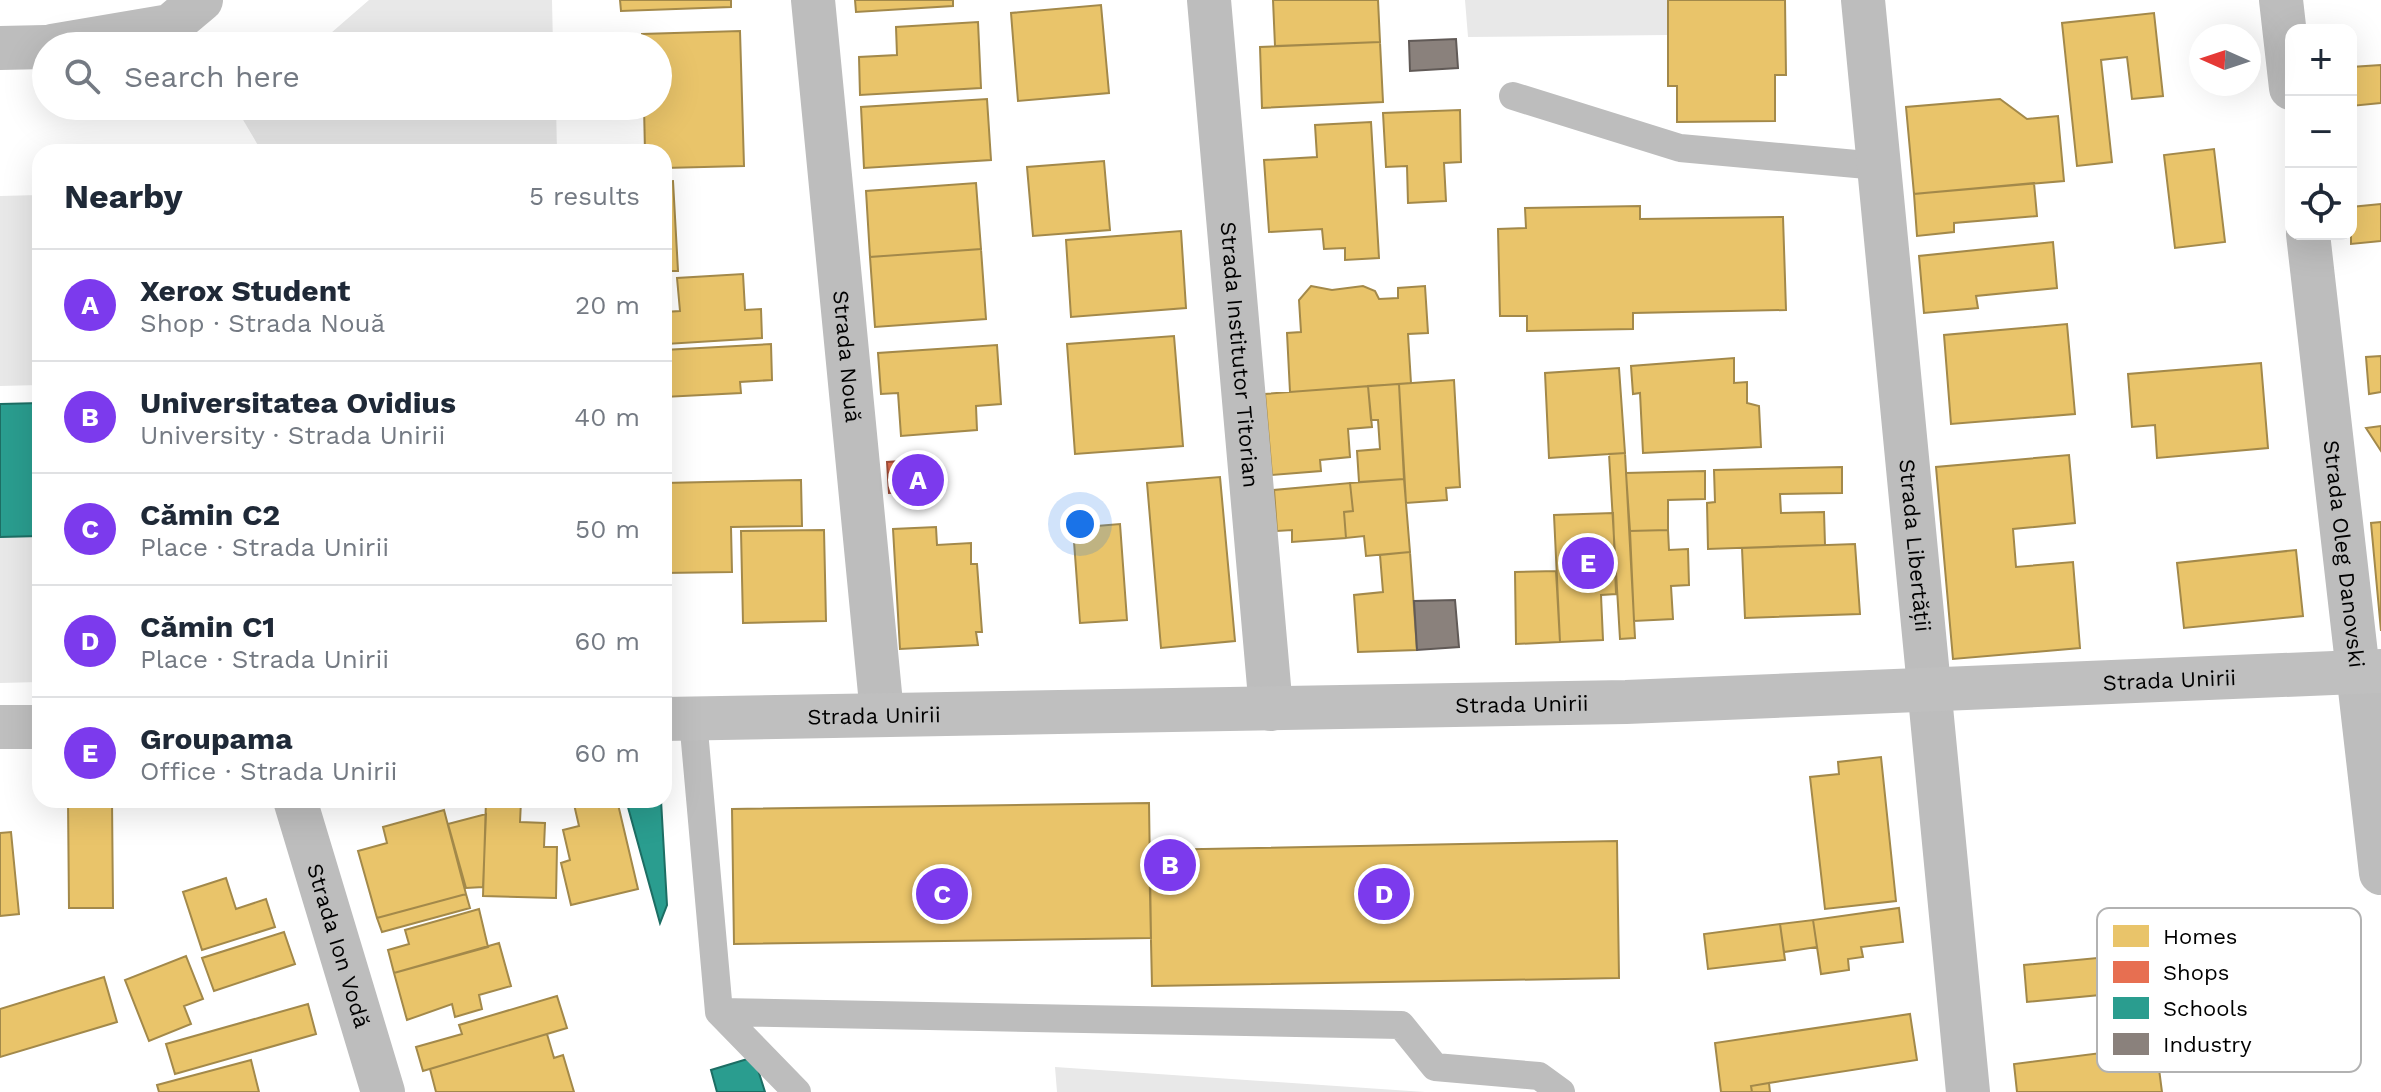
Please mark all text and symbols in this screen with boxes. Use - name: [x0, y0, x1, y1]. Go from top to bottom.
- north arrow: [2189, 24, 2261, 96]
- map controls: [2285, 24, 2357, 240]
- button: +: [2285, 24, 2357, 96]
- search box: [32, 32, 672, 120]
- icon: search: [60, 54, 104, 98]
- text: Search here: [124, 59, 300, 94]
- button: −: [2285, 96, 2357, 168]
- button: locate: [2285, 168, 2357, 240]
- text: Nearby: [64, 176, 183, 216]
- text: 5 results: [529, 181, 640, 211]
- street label: Strada Institutor Titorian: [1216, 220, 1264, 489]
- text: Xerox Student: [140, 273, 350, 308]
- street label: Strada Nouă: [829, 289, 866, 424]
- text: A: [81, 290, 99, 320]
- text: 20 m: [575, 290, 640, 320]
- text: Shop · Strada Nouă: [140, 308, 385, 338]
- text: Universitatea Ovidius: [140, 385, 456, 420]
- text: B: [81, 402, 99, 432]
- text: 40 m: [574, 402, 640, 432]
- text: University · Strada Unirii: [140, 420, 445, 450]
- street label: Strada Oleg Danovski: [2319, 439, 2370, 669]
- pin: A: [892, 450, 944, 510]
- street label: Strada Libertății: [1895, 458, 1936, 633]
- text: Cămin C2: [140, 497, 280, 532]
- your location: [1060, 504, 1100, 544]
- text: C: [81, 514, 99, 544]
- text: 50 m: [575, 514, 640, 544]
- text: Place · Strada Unirii: [140, 532, 389, 562]
- pin: E: [1562, 533, 1614, 593]
- text: Cămin C1: [140, 609, 275, 644]
- text: D: [81, 626, 99, 656]
- text: 60 m: [574, 626, 640, 656]
- text: Place · Strada Unirii: [140, 644, 389, 674]
- street label: Strada Unirii: [2102, 664, 2237, 695]
- street label: Strada Unirii: [1455, 690, 1589, 718]
- street label: Strada Unirii: [807, 702, 941, 729]
- text: Groupama: [140, 721, 293, 756]
- text: E: [82, 738, 98, 768]
- text: 60 m: [574, 738, 640, 768]
- text: Office · Strada Unirii: [140, 756, 398, 786]
- pin: B: [1144, 835, 1196, 895]
- street label: Strada Ion Vodă: [302, 860, 375, 1031]
- pin: C: [916, 864, 968, 924]
- pin: D: [1358, 864, 1410, 924]
- legend: [2097, 908, 2361, 1072]
- text: Homes: [2163, 924, 2237, 949]
- text: Shops: [2163, 960, 2229, 985]
- text: Schools: [2163, 996, 2248, 1021]
- text: Industry: [2163, 1032, 2252, 1057]

